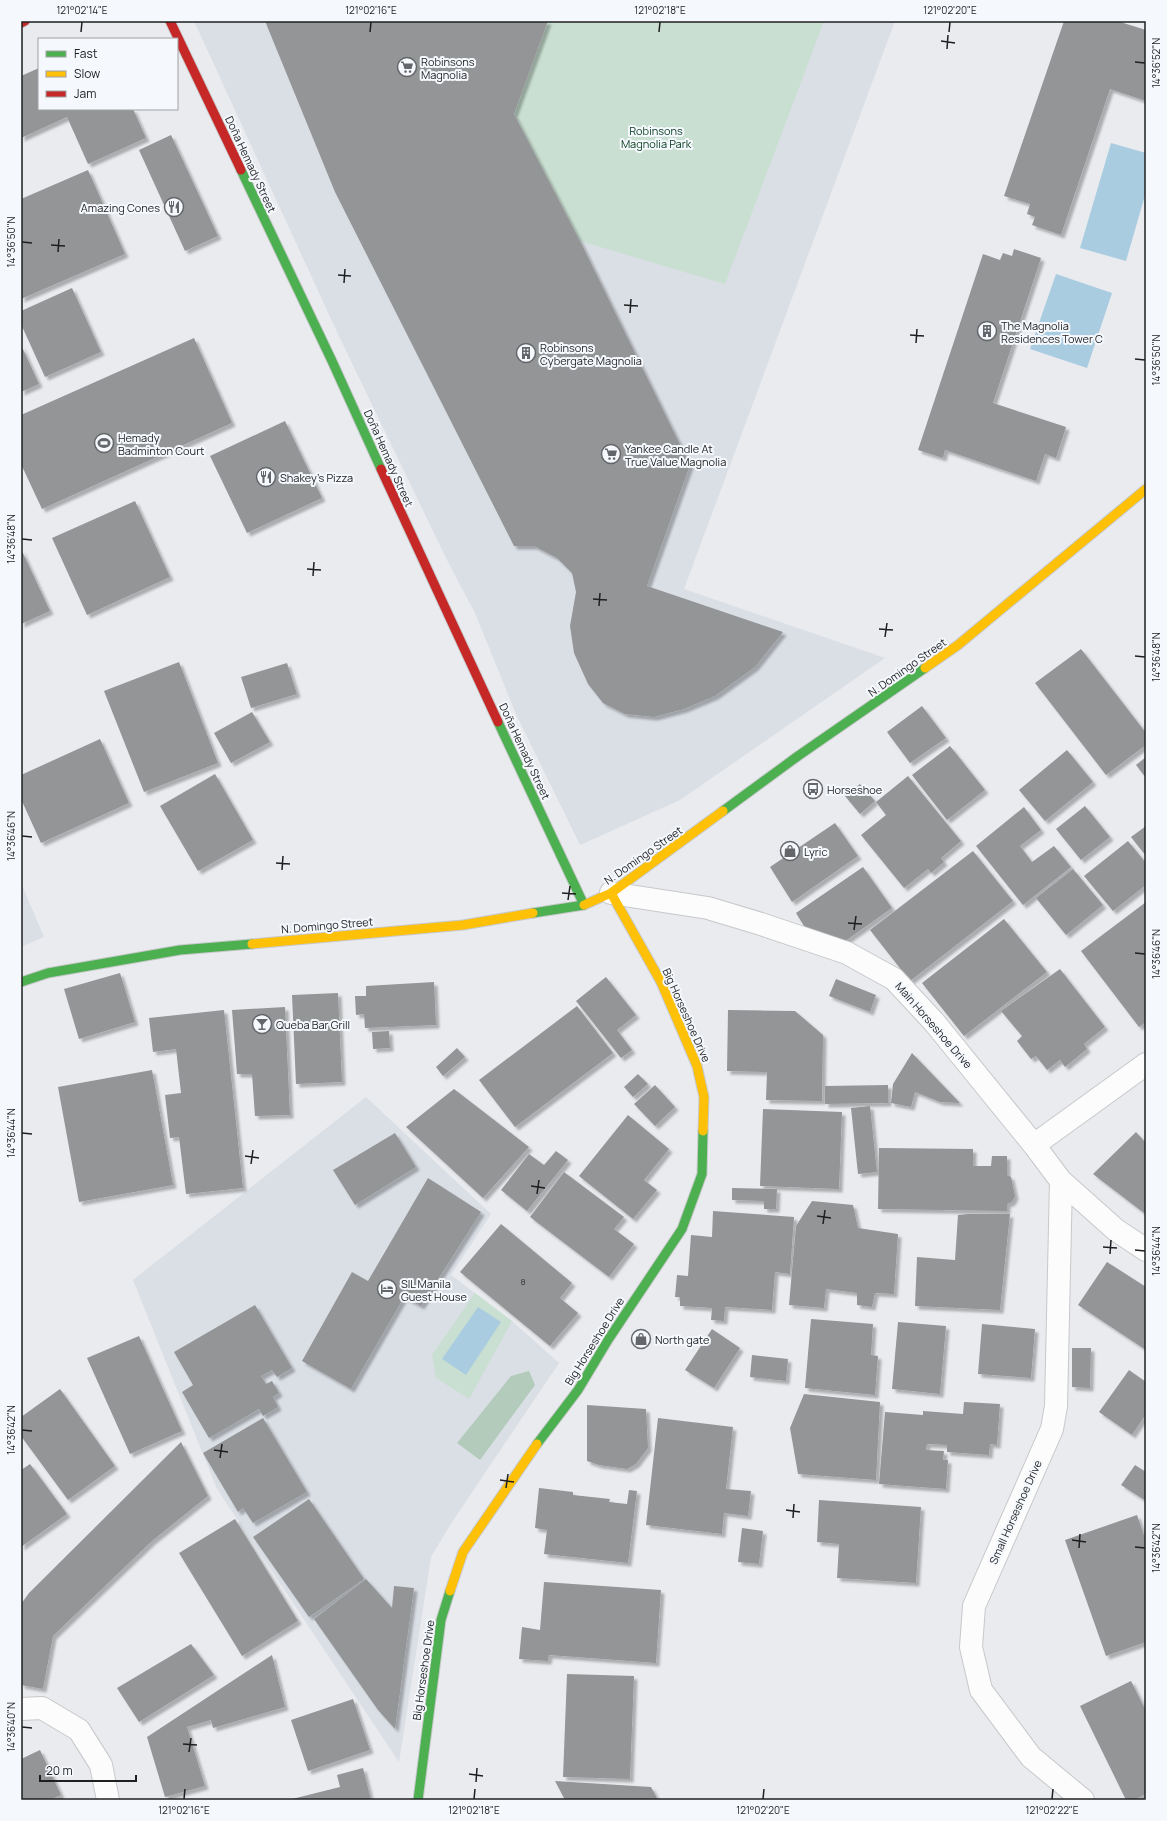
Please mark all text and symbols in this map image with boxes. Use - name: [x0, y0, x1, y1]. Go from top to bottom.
- text: 121°02'14"E: [56, 3, 108, 17]
- text: 121°02'16"E: [345, 3, 397, 17]
- text: 121°02'18"E: [634, 3, 686, 17]
- text: 121°02'20"E: [923, 3, 977, 17]
- legend: [38, 38, 178, 110]
- text: 14°36'52"N: [1149, 38, 1163, 88]
- text: Fast: [74, 45, 98, 62]
- place label: Robinsons Magnolia: [421, 54, 475, 82]
- supermarket icon: Robinsons Magnolia: [396, 56, 418, 78]
- text: Slow: [74, 65, 100, 82]
- text: Jam: [74, 85, 96, 102]
- street label: Doña Hemady Street: [222, 113, 280, 215]
- park label: Robinsons Magnolia Park: [621, 123, 692, 151]
- restaurant icon: Amazing Cones: [163, 196, 185, 218]
- place label: Amazing Cones: [81, 200, 160, 215]
- text: 14°36'50"N: [4, 216, 18, 267]
- place label: The Magnolia Residences Tower C: [1001, 318, 1103, 346]
- building icon: The Magnolia Residences Tower C: [976, 320, 998, 342]
- text: 14°36'50"N: [1149, 334, 1163, 385]
- place label: Robinsons Cybergate Magnolia: [540, 340, 642, 368]
- building icon: Robinsons Cybergate Magnolia: [515, 342, 537, 364]
- street label: Doña Hemady Street: [361, 407, 417, 509]
- place label: Hemady Badminton Court: [118, 430, 205, 458]
- sports icon: Hemady Badminton Court: [93, 432, 115, 454]
- place label: Yankee Candle At True Value Magnolia: [625, 441, 726, 469]
- supermarket icon: Yankee Candle At True Value Magnolia: [600, 443, 622, 465]
- restaurant icon: Shakey's Pizza: [255, 466, 277, 488]
- place label: Shakey's Pizza: [280, 470, 353, 485]
- text: 14°36'48"N: [4, 514, 18, 564]
- text: 14°36'48"N: [1149, 632, 1163, 682]
- street label: N. Domingo Street: [865, 634, 949, 700]
- street label: Doña Hemady Street: [496, 700, 554, 802]
- bus stop icon: Horseshoe: [802, 778, 824, 800]
- place label: Horseshoe: [827, 782, 883, 797]
- text: 14°36'46"N: [4, 811, 18, 861]
- street label: N. Domingo Street: [601, 822, 685, 888]
- shop icon: Lyric: [779, 840, 801, 862]
- place label: Lyric: [804, 844, 828, 859]
- street label: N. Domingo Street: [280, 914, 374, 936]
- text: 14°36'46"N: [1149, 929, 1163, 979]
- street label: Big Horseshoe Drive: [660, 966, 715, 1065]
- street label: Main Horseshoe Drive: [892, 979, 976, 1072]
- bar icon: Queba Bar Grill: [251, 1013, 273, 1035]
- place label: Queba Bar Grill: [276, 1017, 350, 1032]
- text: 14°36'44"N: [4, 1108, 18, 1158]
- text: 14°36'44"N: [1149, 1226, 1163, 1276]
- house number: 8: [520, 1275, 526, 1288]
- place label: SIL Manila Guest House: [401, 1276, 467, 1304]
- hotel icon: SIL Manila Guest House: [376, 1278, 398, 1300]
- street label: Big Horseshoe Drive: [561, 1294, 627, 1388]
- shop icon: North gate: [630, 1328, 652, 1350]
- place label: North gate: [655, 1332, 710, 1347]
- text: 14°36'42"N: [4, 1405, 18, 1455]
- street label: Small Horseshoe Drive: [985, 1457, 1045, 1567]
- text: 14°36'42"N: [1149, 1523, 1163, 1573]
- street label: Big Horseshoe Drive: [409, 1618, 438, 1721]
- text: 14°36'40"N: [4, 1702, 18, 1752]
- scale bar: [40, 1757, 136, 1783]
- text: 20 m: [46, 1762, 73, 1779]
- text: 121°02'16"E: [158, 1803, 210, 1817]
- text: 121°02'18"E: [448, 1803, 500, 1817]
- text: 121°02'20"E: [736, 1803, 790, 1817]
- text: 121°02'22"E: [1026, 1803, 1079, 1817]

